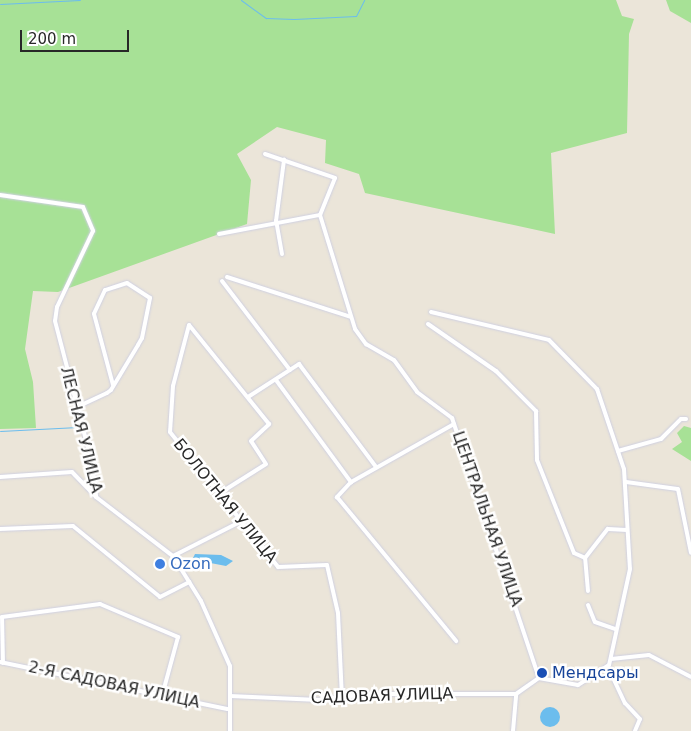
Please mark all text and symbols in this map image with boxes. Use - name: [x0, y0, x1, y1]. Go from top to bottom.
- scale bar: [22, 20, 131, 52]
- text: 200 m: [28, 30, 76, 48]
- street label: ЛЕСНАЯ УЛИЦА: [56, 365, 106, 495]
- street label: ЦЕНТРАЛЬНАЯ УЛИЦА: [448, 429, 526, 609]
- street label: БОЛОТНАЯ УЛИЦА: [169, 435, 281, 567]
- place label: Ozon: [170, 554, 211, 574]
- marker: Ozon: [154, 558, 166, 570]
- street label: 2-Я САДОВАЯ УЛИЦА: [27, 657, 201, 713]
- place label: Мендсары: [552, 663, 639, 683]
- marker: Мендсары: [536, 667, 548, 679]
- street label: САДОВАЯ УЛИЦА: [310, 684, 454, 708]

